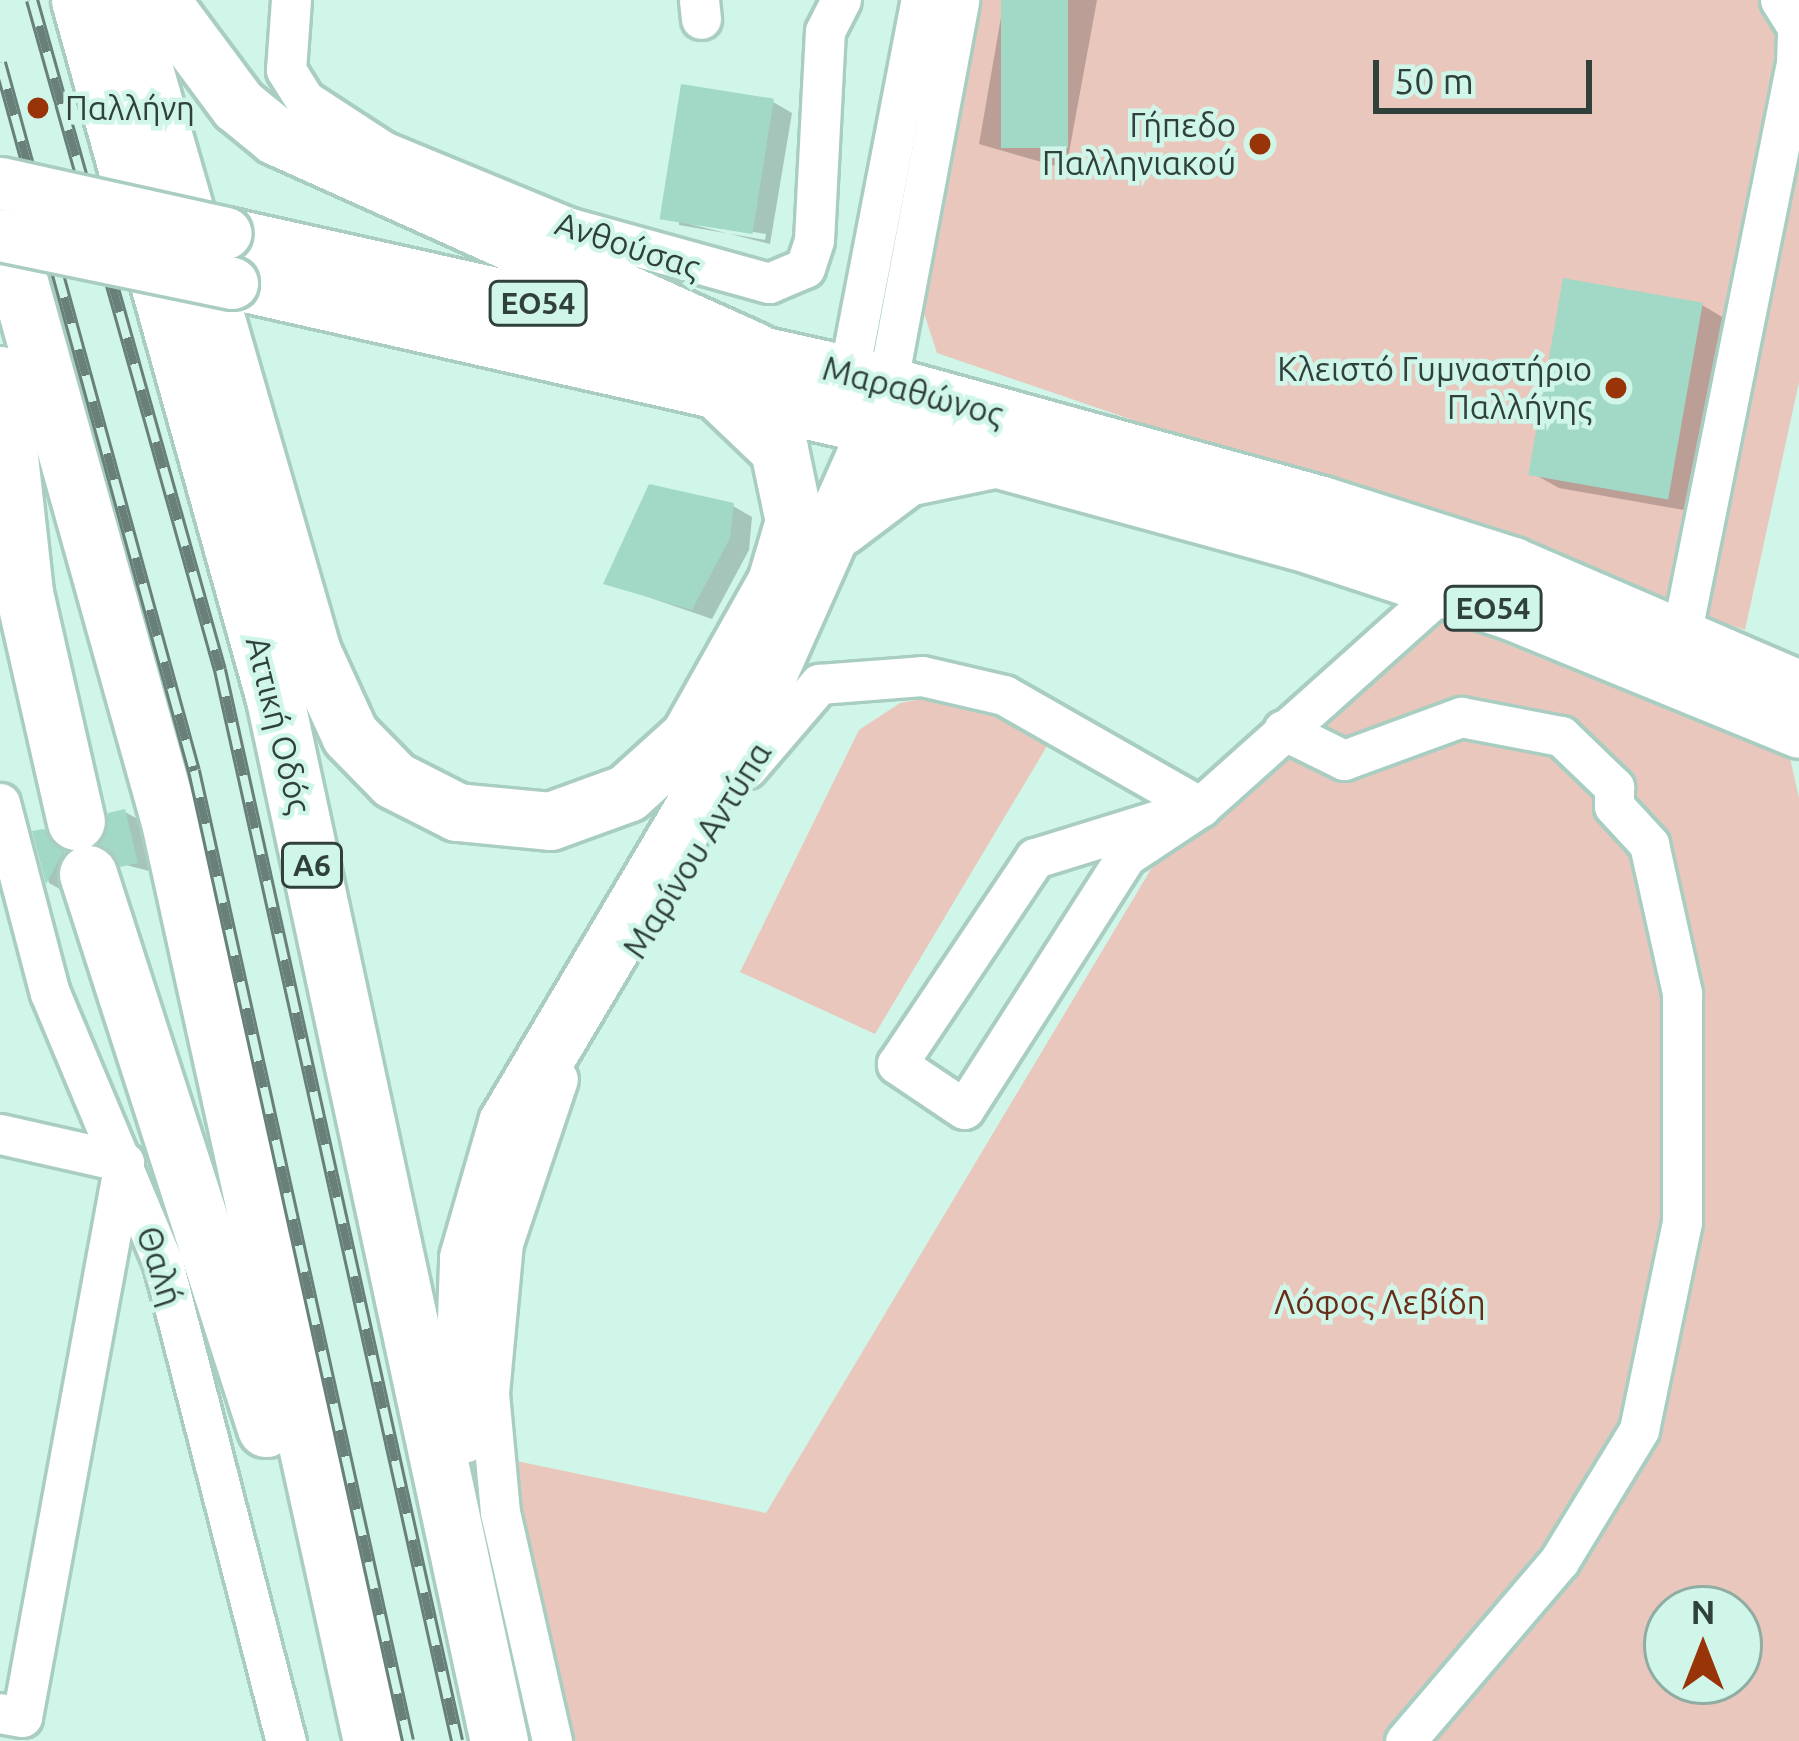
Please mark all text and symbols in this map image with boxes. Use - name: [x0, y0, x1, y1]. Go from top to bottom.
- scale bar: [1379, 36, 1598, 110]
- text: 50 m: [1394, 60, 1474, 101]
- place label: Παλλήνη: [65, 88, 195, 128]
- marker: Παλλήνη: [22, 92, 54, 124]
- place label: Γήπεδο Παλληνιακού: [1042, 105, 1236, 183]
- marker: Γήπεδο Παλληνιακού: [1247, 131, 1273, 157]
- street label: Ανθούσας: [551, 203, 705, 287]
- road number: ΕΟ54: [487, 279, 589, 327]
- street label: Μαραθώνος: [818, 348, 1008, 434]
- place label: Κλειστό Γυμναστήριο Παλλήνης: [1277, 349, 1592, 427]
- marker: Κλειστό Γυμναστήριο Παλλήνης: [1603, 375, 1629, 401]
- road number: ΕΟ54: [1442, 584, 1544, 632]
- street label: Αττική Οδός: [238, 632, 320, 818]
- street label: Μαρίνου Αντύπα: [615, 735, 779, 965]
- road number: Α6: [279, 841, 345, 889]
- street label: Θαλή: [129, 1221, 191, 1311]
- park label: Λόφος Λεβίδη: [1274, 1282, 1486, 1322]
- north arrow: [1643, 1585, 1763, 1705]
- text: N: [1691, 1593, 1715, 1630]

